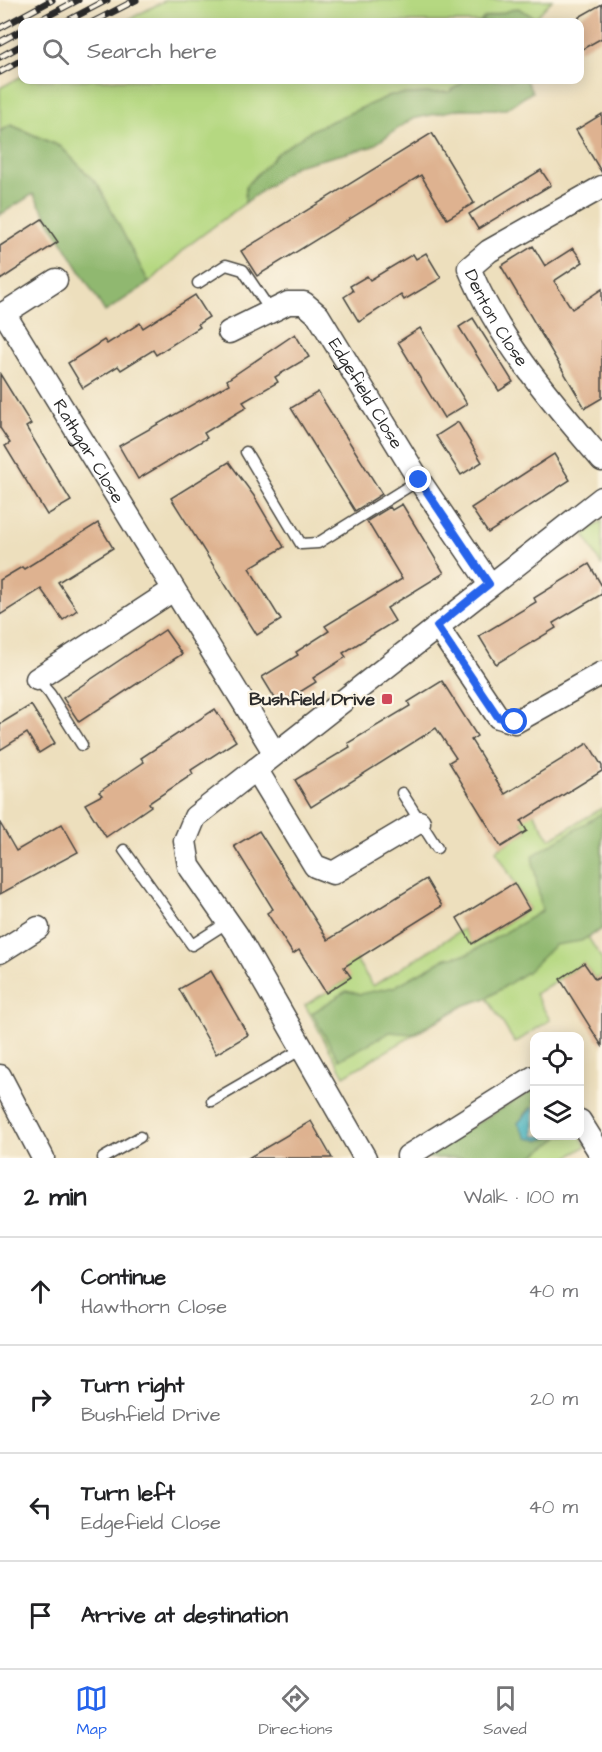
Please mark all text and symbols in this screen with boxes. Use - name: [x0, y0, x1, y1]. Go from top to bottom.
- search box: [18, 18, 584, 84]
- icon: search: [39, 35, 72, 68]
- text: Search here: [87, 36, 217, 67]
- street label: Denton Close: [459, 265, 535, 372]
- street label: Edgefield Close: [322, 333, 410, 454]
- street label: Rathgar Close: [47, 394, 131, 508]
- route end: [405, 466, 431, 492]
- place label: Bushfield Drive: [249, 687, 375, 712]
- marker: Bushfield Drive: [380, 692, 394, 706]
- route start: [501, 708, 527, 734]
- map controls: [530, 1032, 584, 1140]
- button: locate: [530, 1032, 584, 1086]
- button: layers: [530, 1086, 584, 1140]
- text: 2 min: [24, 1179, 86, 1215]
- text: Walk · 100 m: [463, 1183, 578, 1211]
- text: Continue: [81, 1262, 166, 1293]
- icon: ahead: [24, 1275, 57, 1308]
- text: 40 m: [528, 1277, 578, 1305]
- text: Hawthorn Close: [81, 1293, 227, 1321]
- text: Turn right: [81, 1370, 184, 1401]
- icon: right: [24, 1383, 57, 1416]
- text: 20 m: [530, 1385, 578, 1413]
- text: Bushfield Drive: [81, 1401, 221, 1429]
- text: Turn left: [81, 1478, 175, 1509]
- icon: left: [24, 1491, 57, 1524]
- text: 40 m: [528, 1493, 578, 1521]
- text: Edgefield Close: [81, 1509, 221, 1537]
- icon: arrive: [24, 1599, 57, 1632]
- text: Arrive at destination: [81, 1600, 288, 1631]
- tab: Map: [75, 1682, 108, 1740]
- tab: Directions: [259, 1682, 333, 1740]
- tab: Saved: [483, 1682, 527, 1740]

